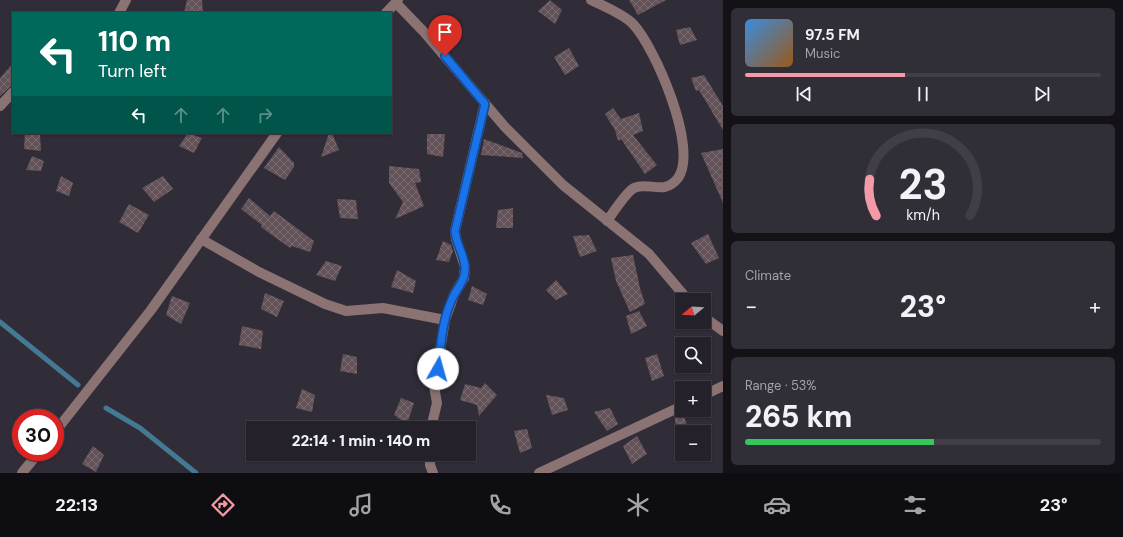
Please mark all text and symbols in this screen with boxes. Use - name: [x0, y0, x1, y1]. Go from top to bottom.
- pin: [428, 15, 462, 56]
- icon: arrive: [434, 21, 456, 43]
- text: 110 m: [98, 23, 171, 60]
- text: 97.5 FM: [805, 25, 860, 45]
- icon: left: [32, 28, 84, 80]
- text: Music: [805, 45, 840, 62]
- text: Turn left: [98, 59, 167, 83]
- icon: previous: [793, 83, 815, 105]
- icon: pause: [912, 83, 934, 105]
- icon: next: [1031, 83, 1053, 105]
- icon: left: [128, 104, 150, 126]
- icon: ahead: [170, 104, 192, 126]
- icon: ahead: [212, 104, 234, 126]
- icon: right: [254, 104, 276, 126]
- text: 23: [898, 158, 948, 212]
- text: km/h: [906, 206, 940, 224]
- text: Climate: [745, 267, 791, 284]
- text: 23°: [900, 287, 946, 326]
- text: −: [745, 292, 757, 321]
- text: +: [1089, 292, 1101, 321]
- north arrow: [675, 293, 711, 329]
- map controls: [675, 293, 711, 461]
- button: search: [675, 337, 711, 373]
- position arrow: [417, 348, 459, 390]
- text: Range · 53%: [745, 377, 817, 394]
- button: +: [675, 381, 711, 417]
- text: 265 km: [745, 397, 852, 436]
- speed limit sign: 30: [12, 409, 64, 461]
- button: −: [675, 425, 711, 461]
- text: 22:14 · 1 min · 140 m: [292, 431, 430, 451]
- icon: directions: [209, 491, 237, 519]
- icon: music: [347, 491, 375, 519]
- icon: phone: [486, 491, 514, 519]
- icon: climate: [624, 491, 652, 519]
- icon: car: [763, 491, 791, 519]
- icon: filters: [901, 491, 929, 519]
- text: 22:13: [55, 493, 98, 517]
- text: 23°: [1040, 493, 1068, 517]

